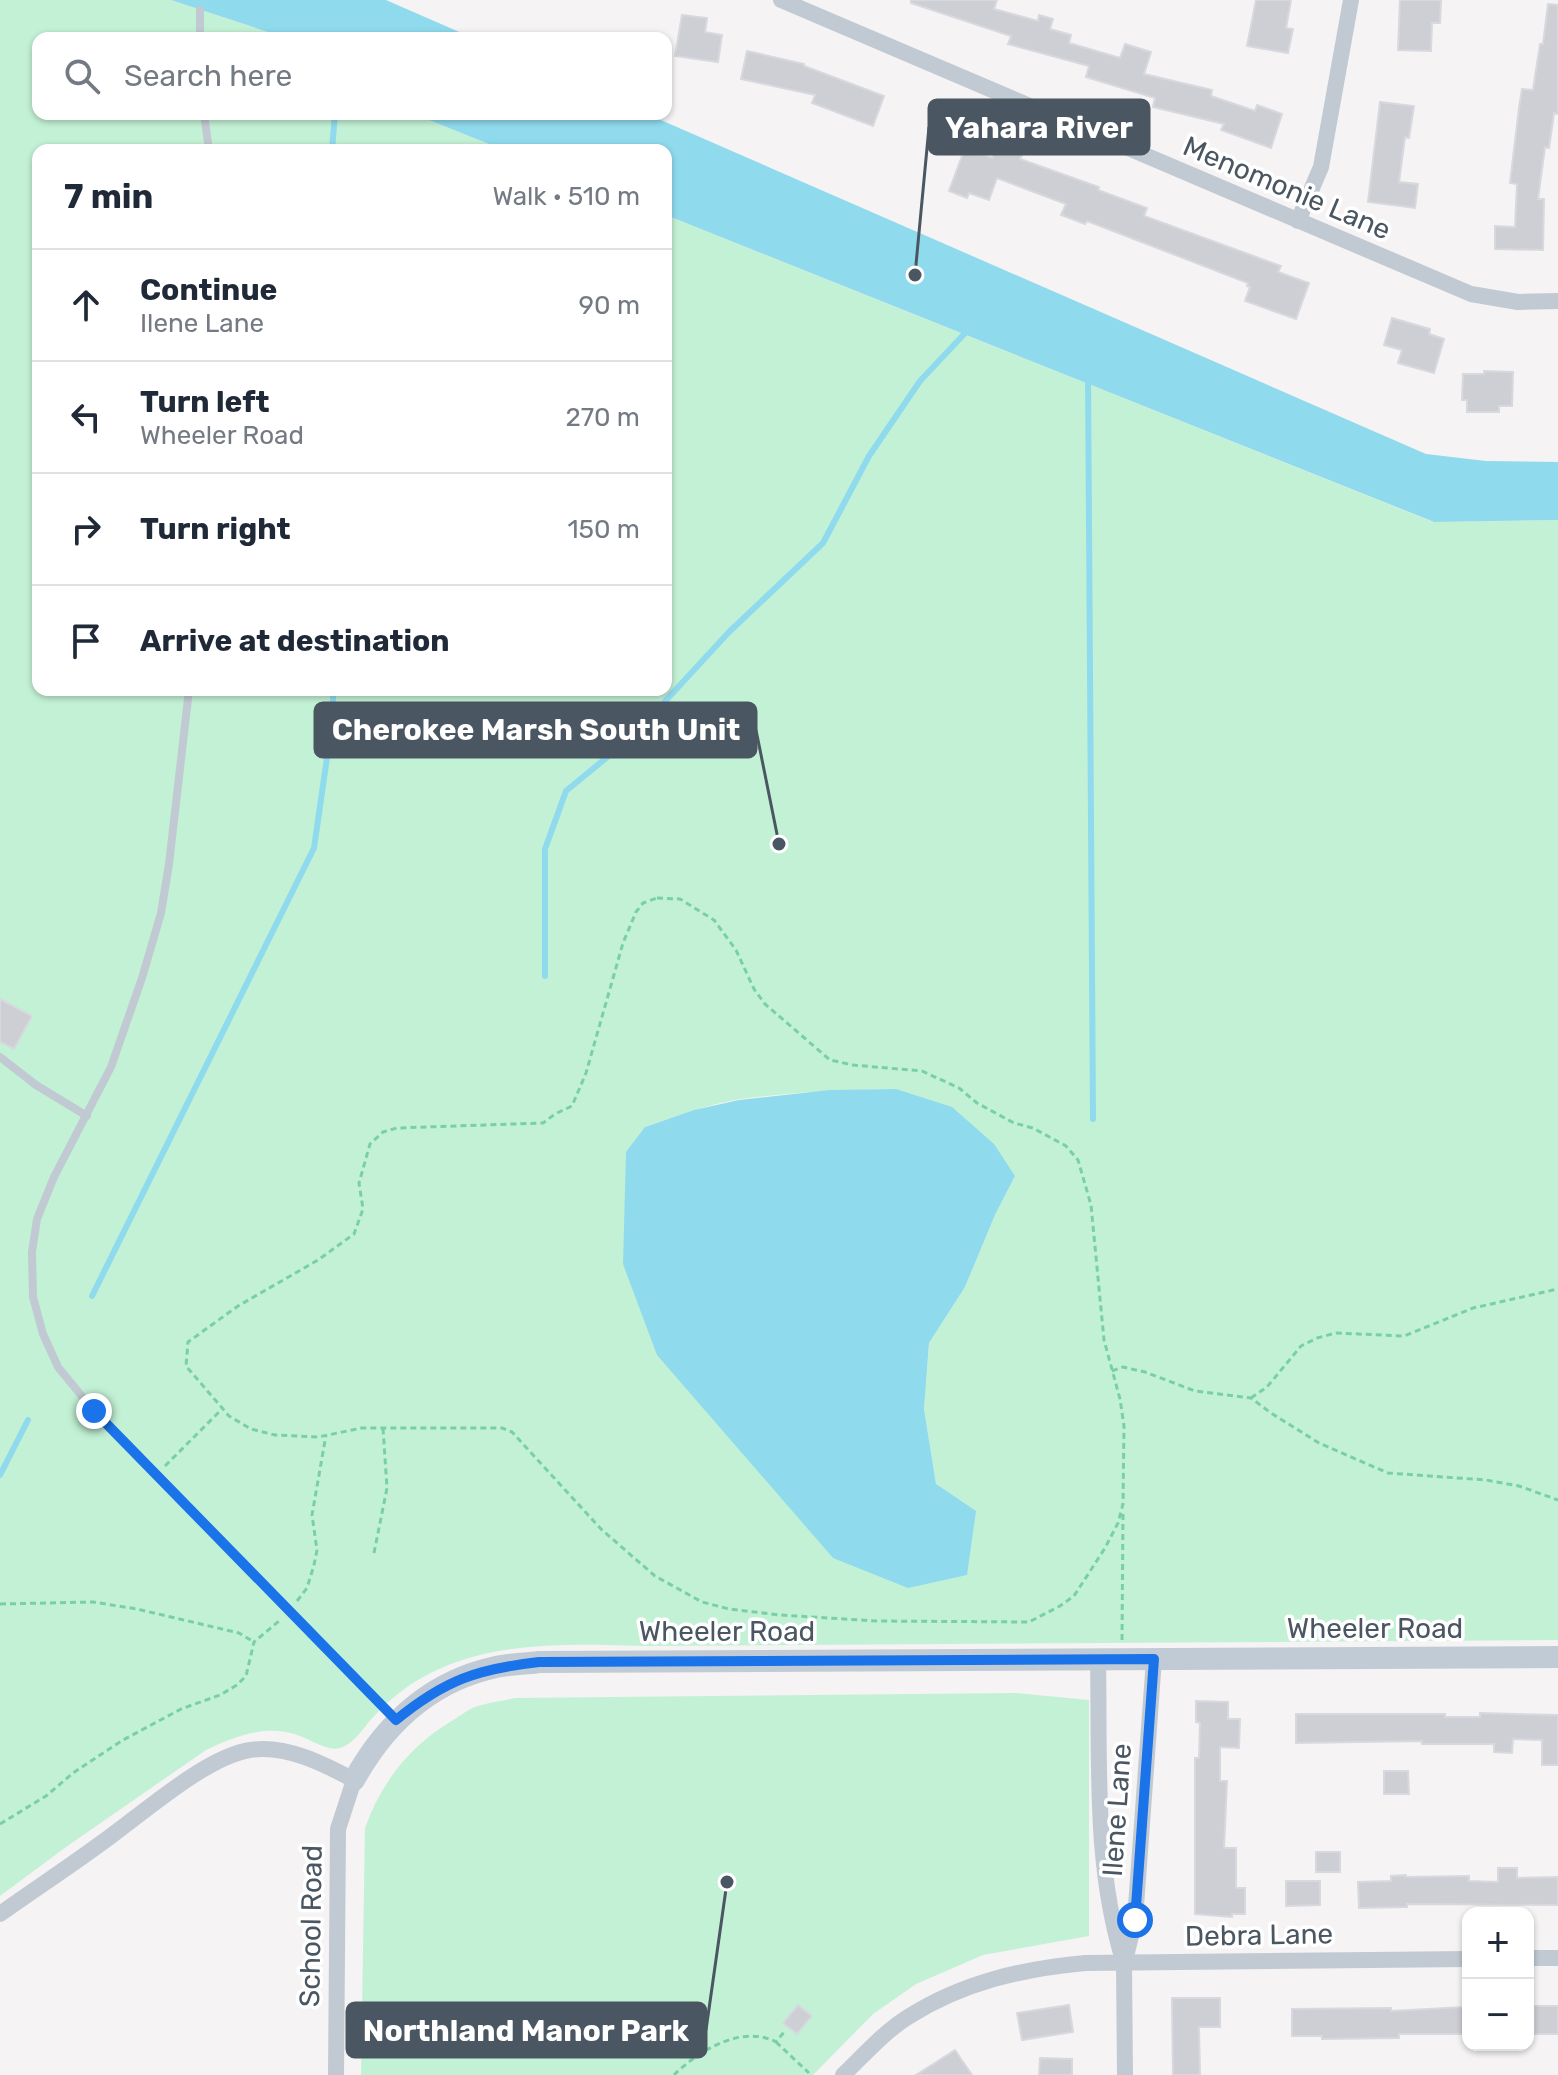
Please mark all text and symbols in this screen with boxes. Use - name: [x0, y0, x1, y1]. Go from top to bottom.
- search box: [32, 32, 672, 120]
- icon: search: [60, 54, 104, 98]
- text: Search here: [124, 58, 292, 94]
- callout: Yahara River: [929, 100, 1149, 154]
- text: Yahara River: [945, 110, 1133, 146]
- street label: Menomonie Lane: [1178, 129, 1396, 247]
- text: 7 min: [64, 176, 153, 217]
- text: Walk · 510 m: [492, 181, 640, 212]
- text: Continue: [140, 272, 277, 308]
- icon: ahead: [64, 283, 108, 327]
- text: 90 m: [579, 290, 640, 321]
- text: Ilene Lane: [140, 308, 264, 339]
- text: Turn left: [140, 384, 270, 420]
- icon: left: [64, 395, 108, 439]
- text: 270 m: [565, 402, 640, 433]
- text: Wheeler Road: [140, 420, 304, 451]
- icon: right: [64, 507, 108, 551]
- text: Turn right: [140, 511, 291, 547]
- text: 150 m: [567, 514, 640, 545]
- icon: arrive: [64, 619, 108, 663]
- text: Arrive at destination: [140, 623, 450, 659]
- callout: Cherokee Marsh South Unit: [315, 703, 756, 757]
- text: Cherokee Marsh South Unit: [332, 712, 740, 748]
- route end: [76, 1393, 112, 1429]
- street label: Wheeler Road: [1287, 1612, 1463, 1645]
- street label: Wheeler Road: [639, 1615, 815, 1648]
- street label: Ilene Lane: [1096, 1742, 1138, 1878]
- street label: School Road: [293, 1845, 329, 2007]
- route start: [1117, 1902, 1153, 1938]
- map controls: [1462, 1907, 1534, 2051]
- button: +: [1462, 1907, 1534, 1979]
- street label: Debra Lane: [1185, 1917, 1333, 1953]
- button: −: [1462, 1979, 1534, 2051]
- callout: Northland Manor Park: [347, 2003, 706, 2057]
- text: Northland Manor Park: [363, 2013, 690, 2049]

